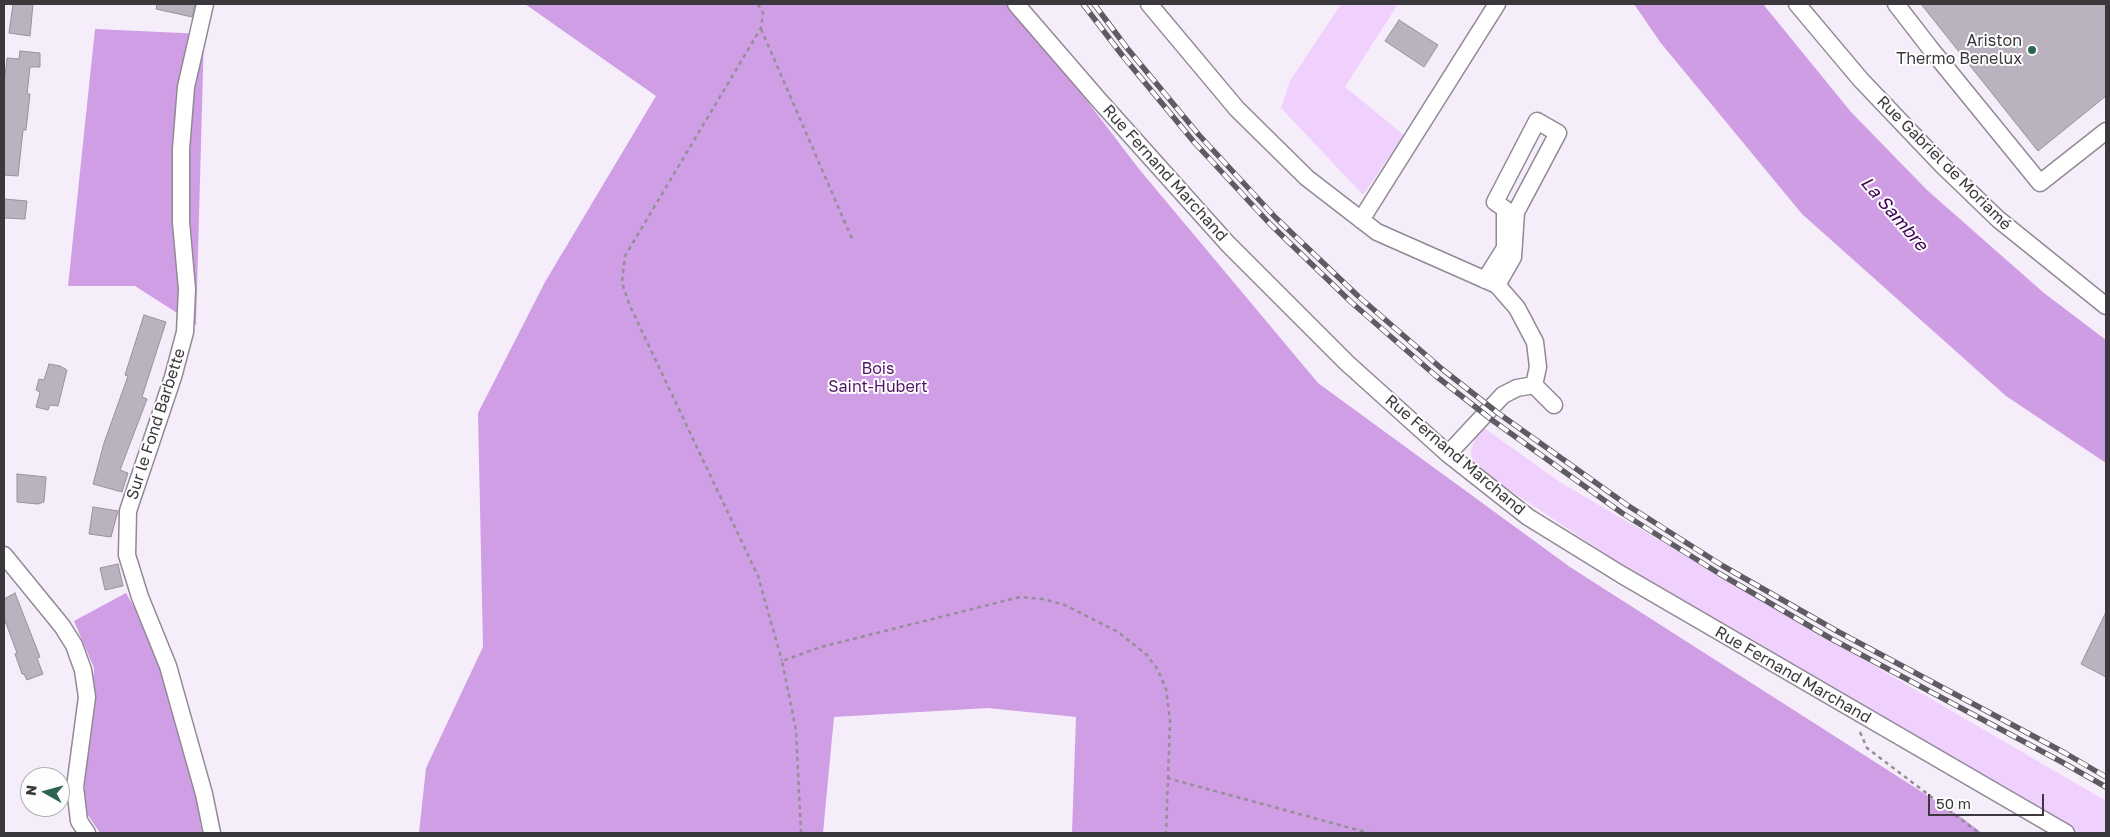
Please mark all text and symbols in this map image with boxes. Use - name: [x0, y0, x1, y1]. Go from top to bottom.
- place label: Ariston Thermo Benelux: [1896, 31, 2022, 69]
- marker: Ariston Thermo Benelux: [2026, 44, 2038, 56]
- street label: Rue Gabriel de Moriamé: [1873, 92, 2015, 234]
- street label: Rue Fernand Marchand: [1099, 101, 1231, 245]
- water label: La Sambre: [1856, 173, 1932, 255]
- street label: Sur le Fond Barbette: [122, 346, 190, 502]
- park label: Bois Saint-Hubert: [828, 359, 928, 397]
- street label: Rue Fernand Marchand: [1381, 391, 1529, 519]
- street label: Rue Fernand Marchand: [1712, 622, 1874, 728]
- north arrow: [20, 767, 70, 817]
- text: N: [22, 784, 40, 797]
- scale bar: [1930, 784, 2046, 816]
- text: 50 m: [1936, 794, 1971, 812]

